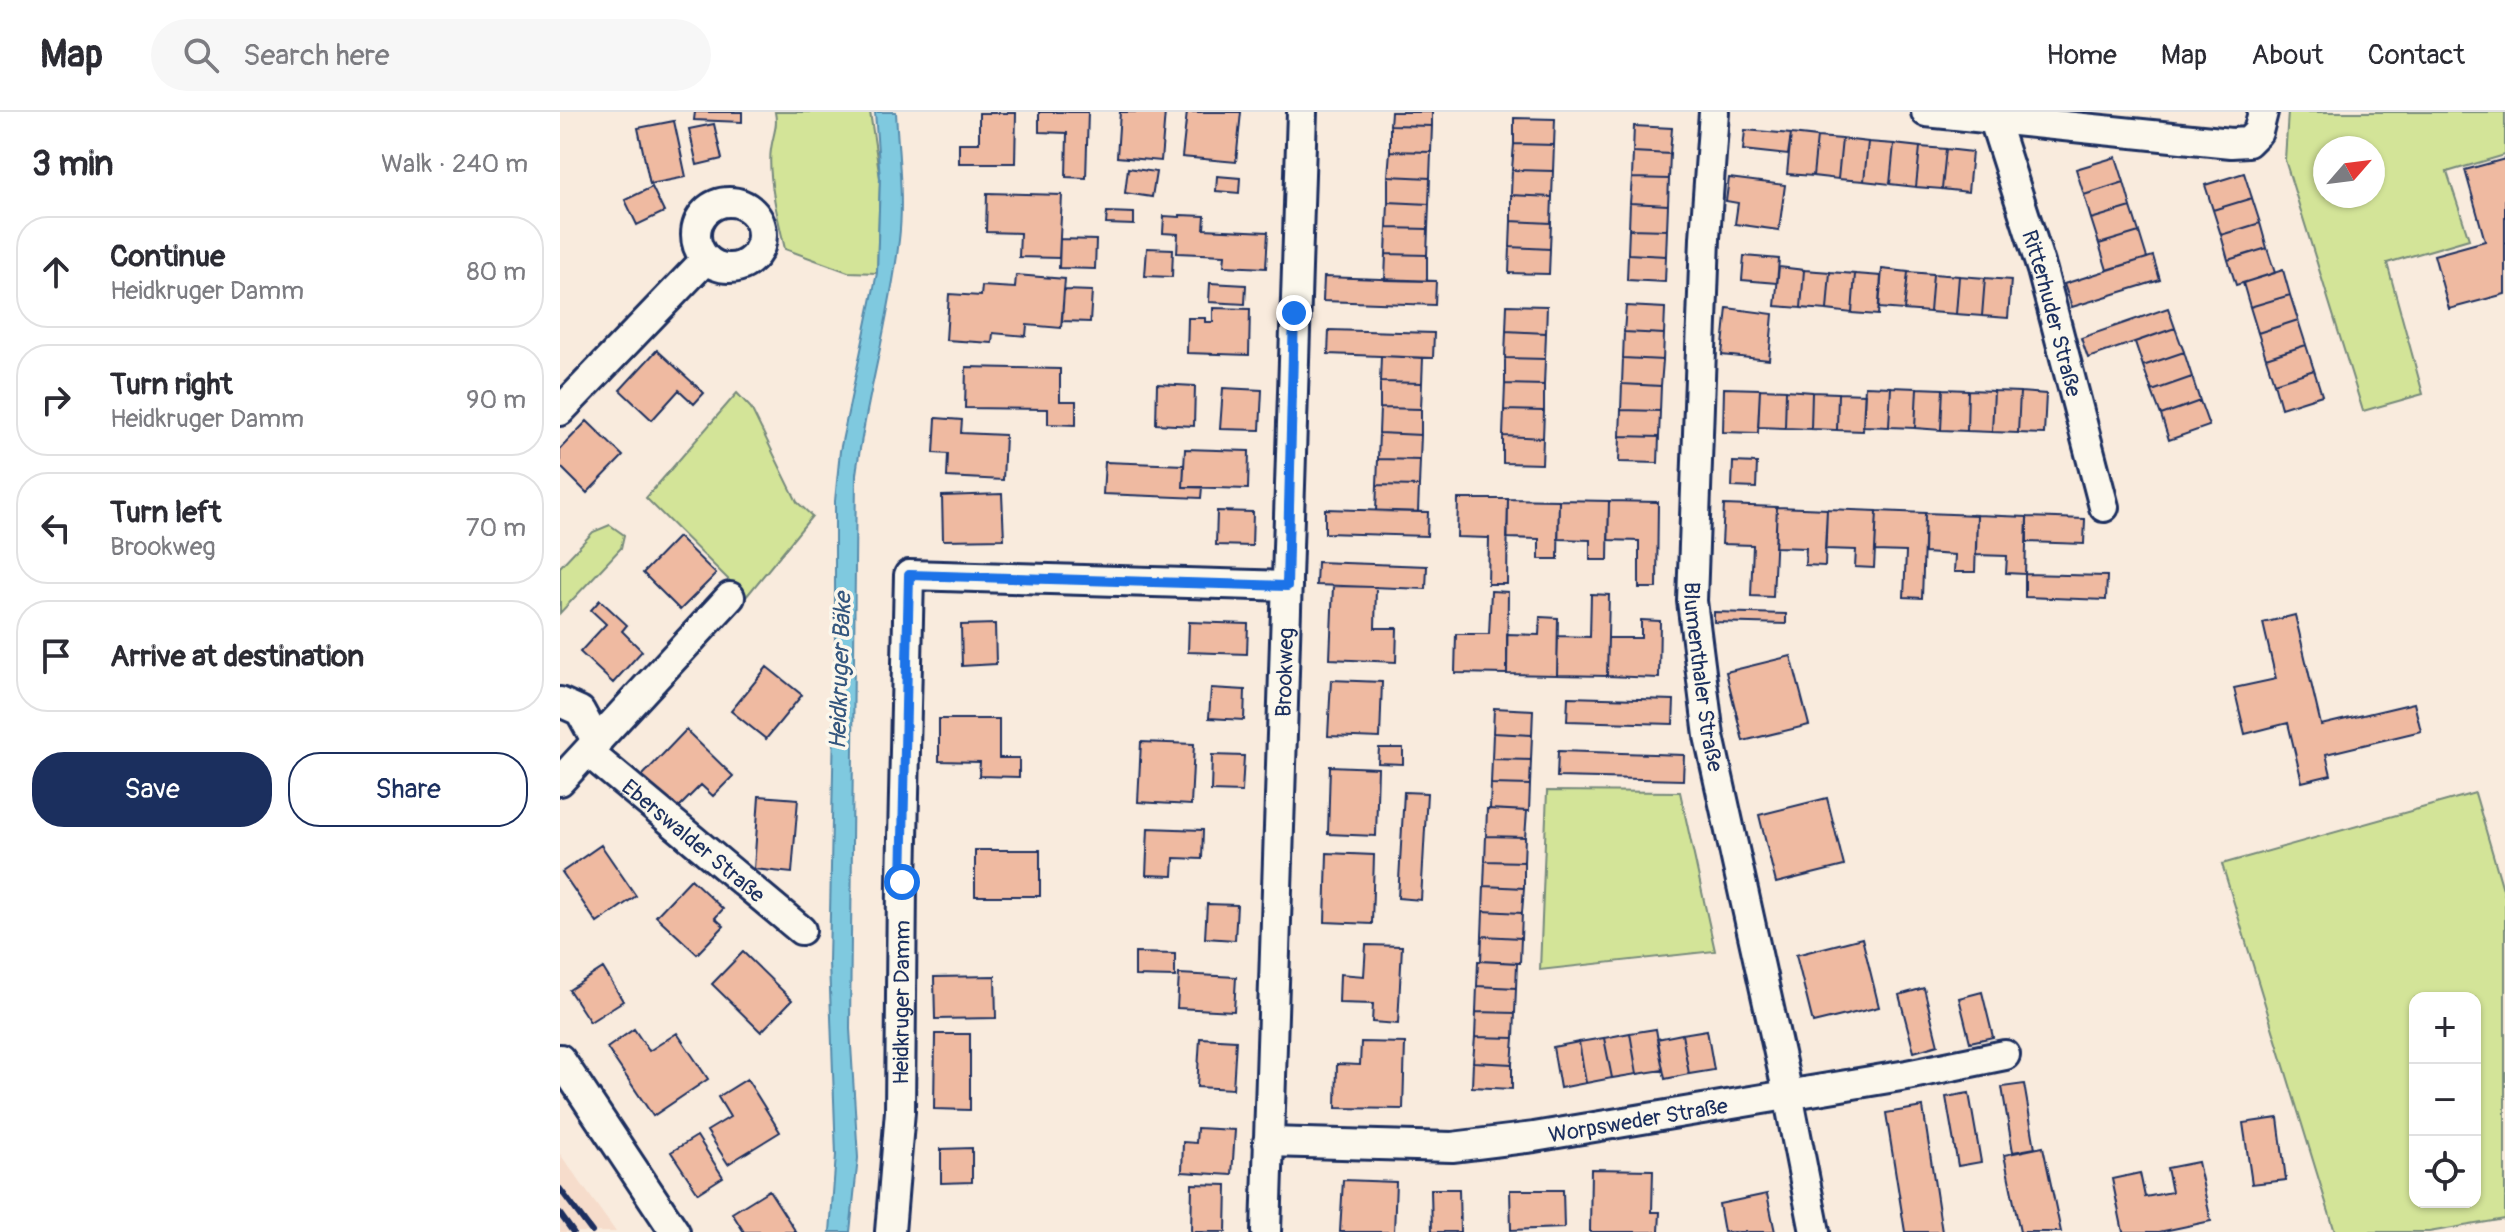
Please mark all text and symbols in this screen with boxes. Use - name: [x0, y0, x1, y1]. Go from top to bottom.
- search box: [151, 19, 711, 91]
- text: Map: [40, 31, 103, 79]
- icon: search: [179, 33, 223, 77]
- text: Search here: [243, 37, 390, 74]
- text: Home: [2046, 38, 2117, 73]
- text: Map: [2161, 38, 2207, 73]
- text: About: [2251, 38, 2324, 73]
- text: Contact: [2368, 38, 2465, 73]
- north arrow: [2313, 136, 2385, 208]
- text: 3 min: [32, 143, 114, 186]
- text: Walk · 240 m: [381, 148, 528, 180]
- street label: Ritterhuder Straße: [2015, 227, 2088, 400]
- text: Continue: [110, 238, 225, 275]
- icon: ahead: [34, 250, 78, 294]
- text: 80 m: [466, 256, 526, 288]
- text: Heidkruger Damm: [110, 275, 304, 307]
- route end: [1276, 295, 1312, 331]
- text: Turn right: [110, 366, 233, 403]
- icon: right: [34, 378, 78, 422]
- text: 90 m: [466, 384, 526, 416]
- text: Heidkruger Damm: [110, 403, 304, 435]
- text: Turn left: [110, 494, 221, 531]
- icon: left: [34, 506, 78, 550]
- text: 70 m: [466, 512, 526, 544]
- text: Brookweg: [110, 531, 216, 563]
- street label: Blumenthaler Straße: [1677, 581, 1729, 774]
- water label: Heidkruger Bäke: [823, 590, 858, 750]
- street label: Brookweg: [1270, 627, 1300, 718]
- icon: arrive: [34, 634, 78, 678]
- text: Arrive at destination: [110, 638, 364, 675]
- button: Save: [32, 752, 272, 827]
- button: Share: [288, 752, 528, 827]
- street label: Eberswalder Straße: [616, 773, 771, 909]
- route start: [884, 864, 920, 900]
- street label: Heidkruger Damm: [887, 920, 917, 1085]
- map controls: [2409, 992, 2481, 1208]
- button: +: [2409, 992, 2481, 1064]
- button: −: [2409, 1064, 2481, 1136]
- street label: Worpsweder Straße: [1546, 1092, 1730, 1149]
- button: locate: [2409, 1136, 2481, 1208]

